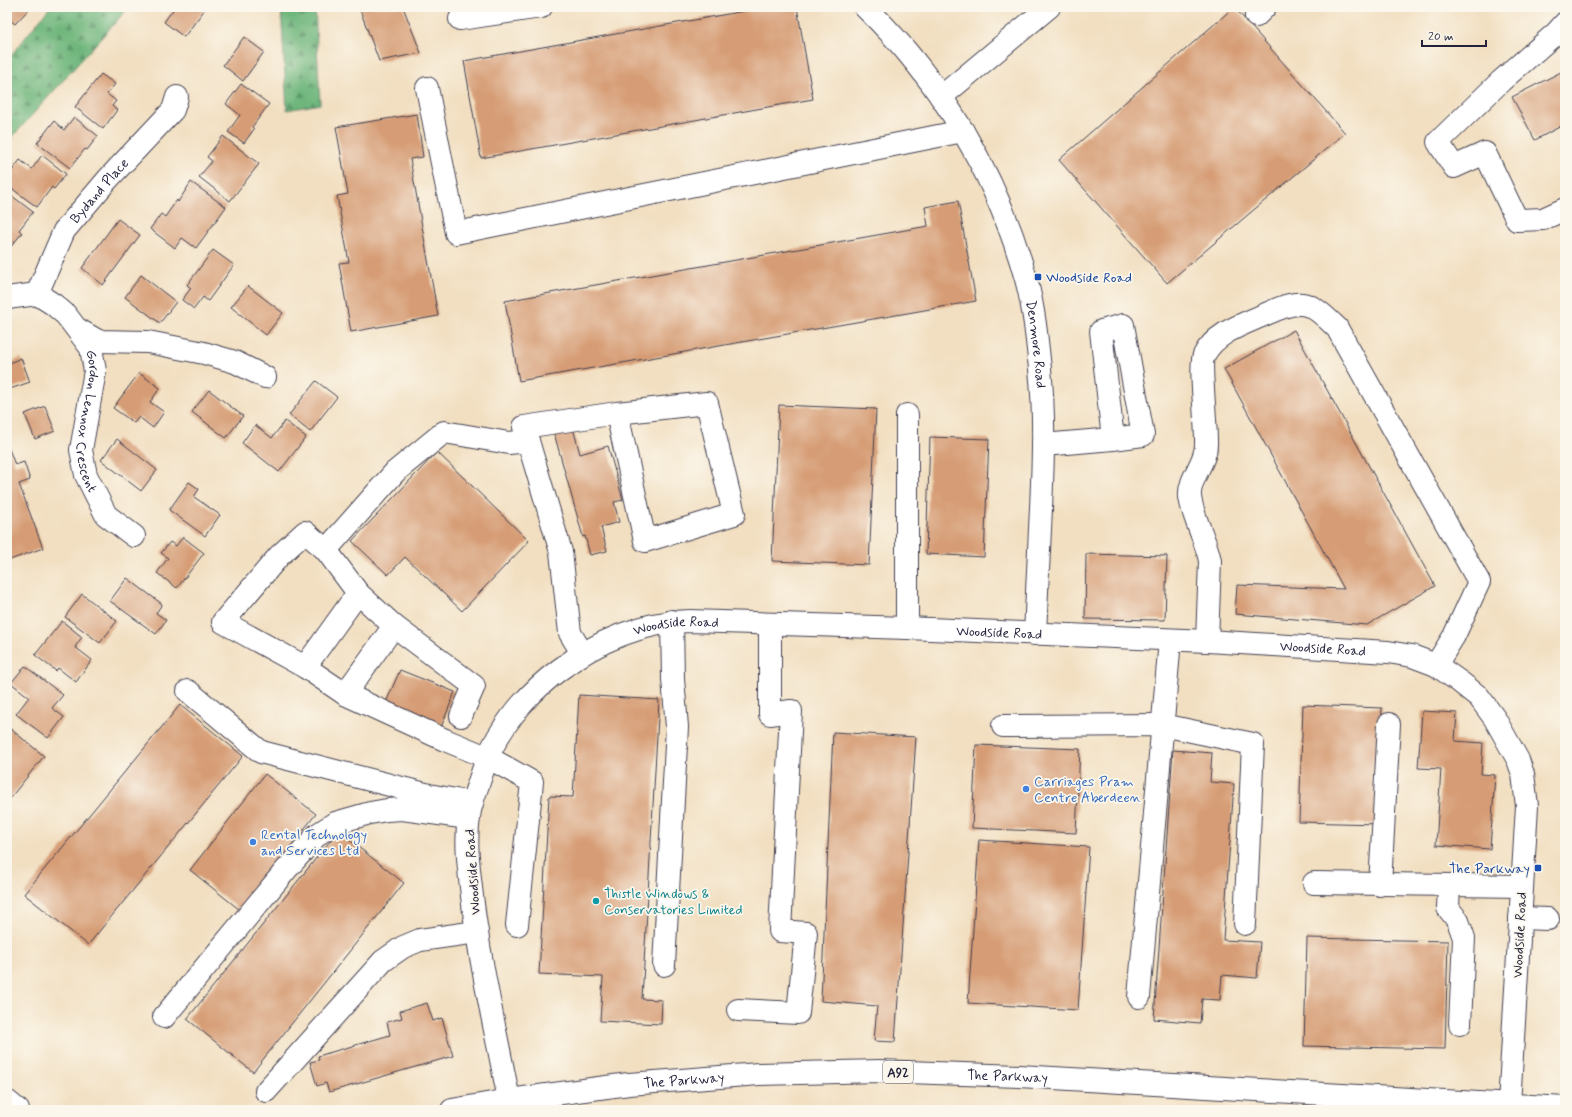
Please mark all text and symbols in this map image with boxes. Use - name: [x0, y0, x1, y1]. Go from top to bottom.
- scale bar: [1422, 22, 1486, 48]
- text: 20 m: [1428, 29, 1454, 45]
- street label: Bydand Place: [66, 155, 133, 228]
- place label: Woodside Road: [1046, 269, 1132, 287]
- marker: Woodside Road: [1033, 272, 1043, 282]
- street label: Denmore Road: [1021, 299, 1050, 389]
- street label: Gordon Lennox Crescent: [71, 348, 103, 496]
- street label: Woodside Road: [631, 613, 719, 640]
- street label: Woodside Road: [956, 622, 1043, 644]
- street label: Woodside Road: [1279, 637, 1366, 661]
- place label: Carriages Pram Centre Aberdeen: [1034, 773, 1141, 807]
- marker: Carriages Pram Centre Aberdeen: [1021, 784, 1031, 794]
- place label: Rental Technology and Services Ltd: [261, 826, 367, 860]
- street label: Woodside Road: [461, 828, 485, 916]
- marker: Rental Technology and Services Ltd: [248, 837, 258, 847]
- place label: The Parkway: [1449, 860, 1530, 878]
- marker: The Parkway: [1533, 863, 1543, 873]
- place label: Thistle Windows & Conservatories Limited: [604, 885, 743, 919]
- street label: Woodside Road: [1509, 892, 1531, 979]
- marker: Thistle Windows & Conservatories Limited: [591, 896, 601, 906]
- road number: A92: [883, 1061, 913, 1083]
- street label: The Parkway: [967, 1066, 1048, 1088]
- street label: The Parkway: [643, 1069, 725, 1093]

